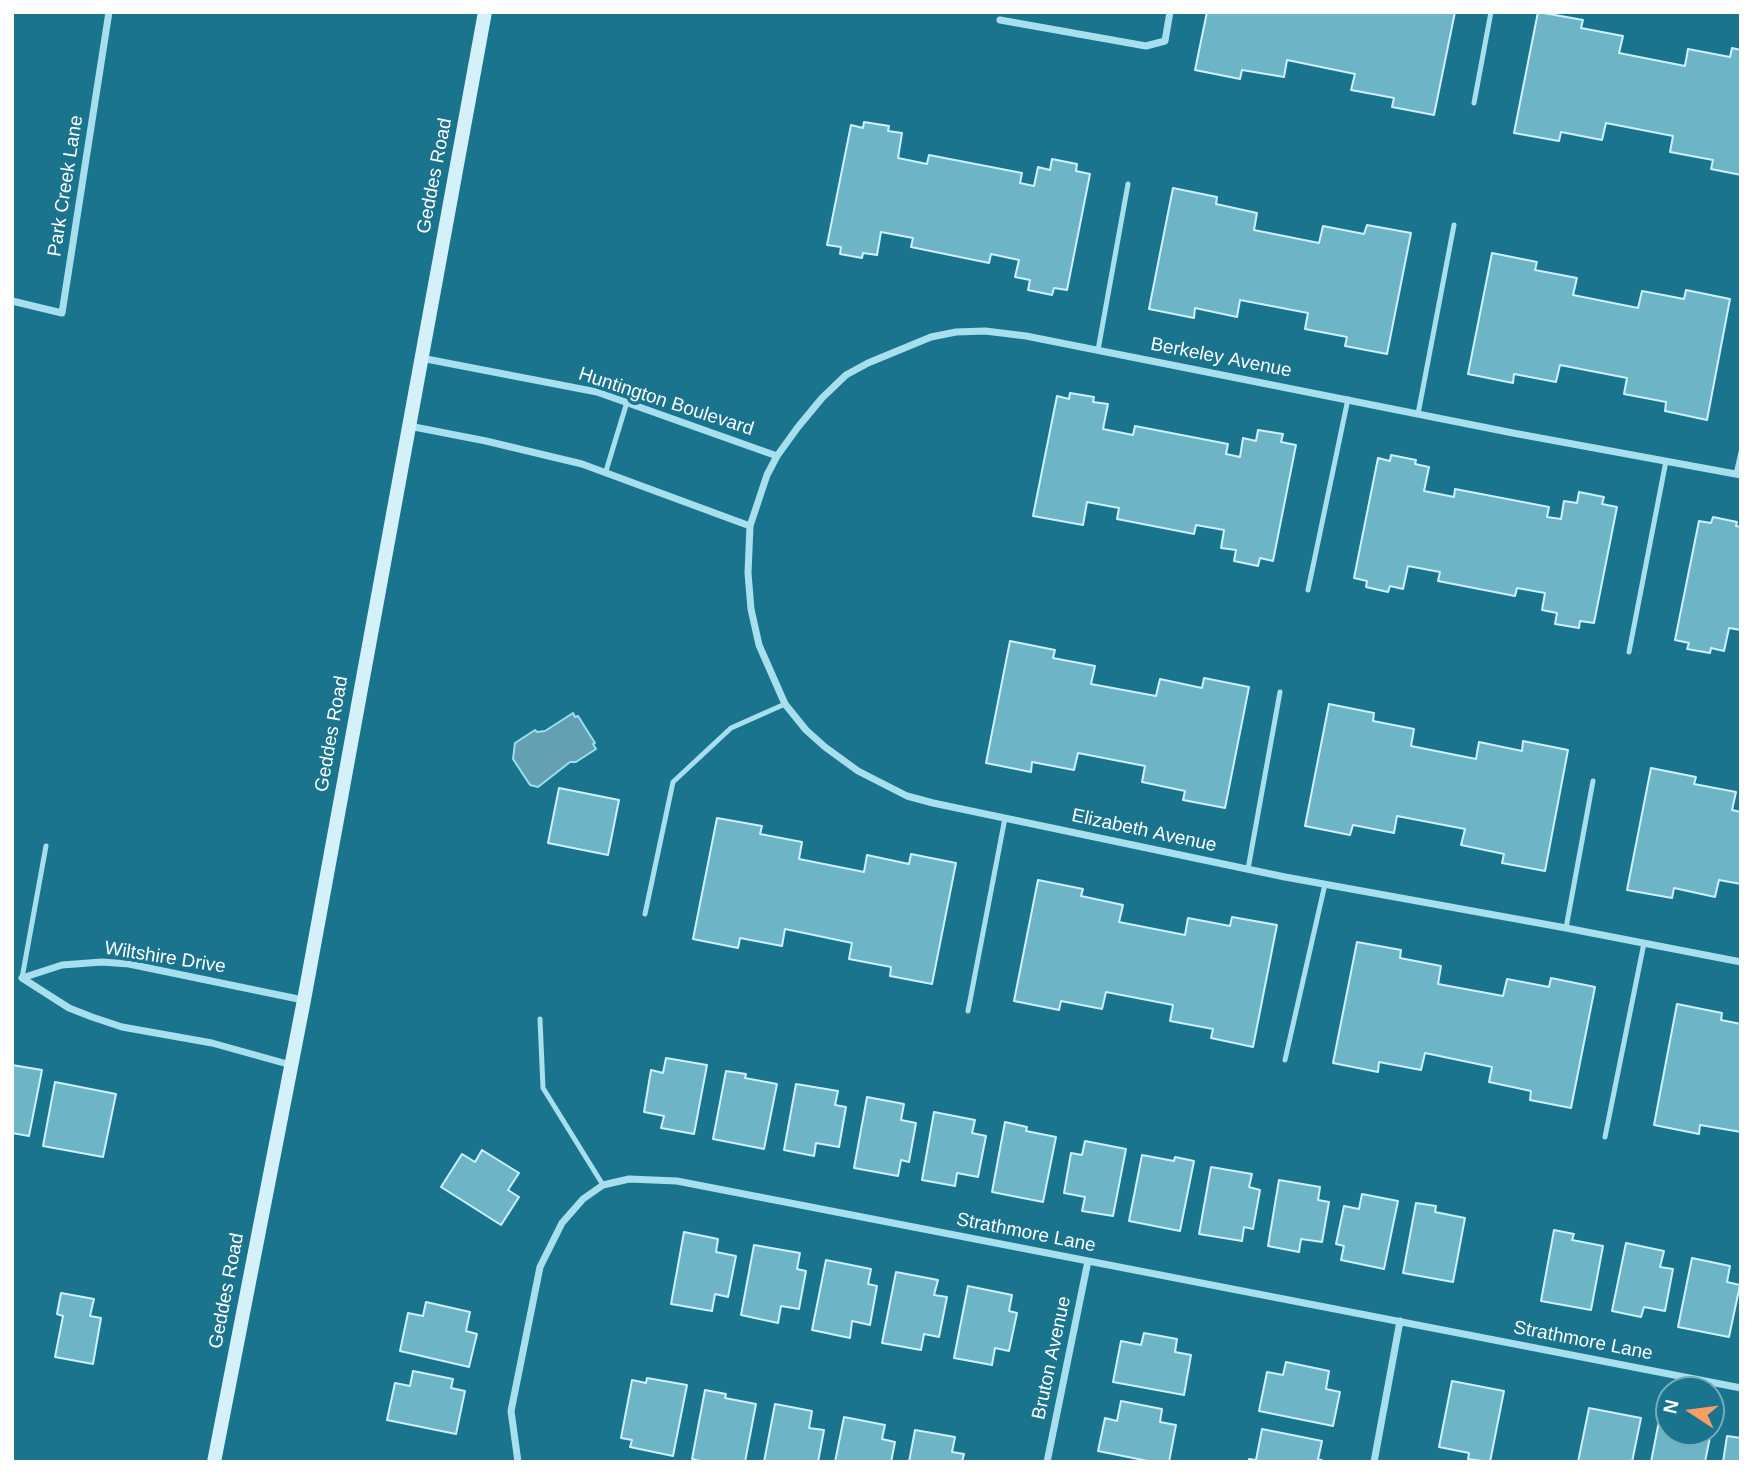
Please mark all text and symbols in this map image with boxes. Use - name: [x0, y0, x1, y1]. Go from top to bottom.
- street label: Park Creek Lane: [44, 114, 88, 258]
- street label: Geddes Road: [413, 116, 457, 236]
- street label: Berkeley Avenue: [1148, 333, 1294, 383]
- street label: Huntington Boulevard: [576, 363, 756, 441]
- street label: Geddes Road: [311, 674, 353, 794]
- street label: Elizabeth Avenue: [1069, 805, 1219, 857]
- street label: Wiltshire Drive: [103, 937, 227, 979]
- street label: Strathmore Lane: [954, 1208, 1098, 1258]
- street label: Geddes Road: [205, 1231, 249, 1351]
- street label: Bruton Avenue: [1028, 1294, 1076, 1422]
- street label: Strathmore Lane: [1511, 1316, 1655, 1366]
- north arrow: [1655, 1376, 1725, 1446]
- text: N: [1659, 1398, 1683, 1416]

